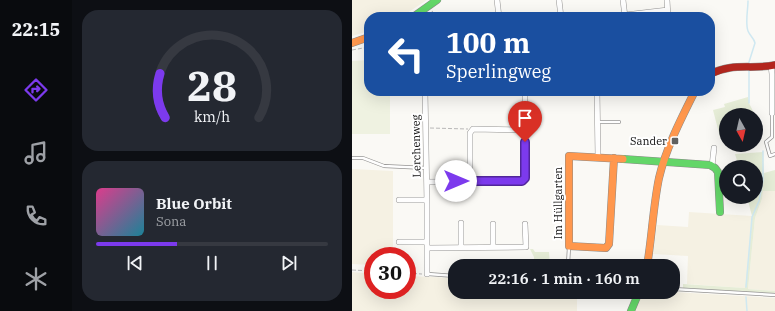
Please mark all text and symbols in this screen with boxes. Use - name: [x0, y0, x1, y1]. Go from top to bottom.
- text: 22:15: [12, 18, 60, 41]
- text: 100 m: [446, 24, 530, 61]
- icon: left: [380, 28, 432, 80]
- text: 28: [187, 58, 237, 112]
- text: Sperlingweg: [446, 60, 551, 83]
- icon: directions: [22, 76, 50, 104]
- pin: [508, 101, 542, 142]
- text: km/h: [194, 107, 230, 126]
- icon: arrive: [514, 107, 536, 129]
- north arrow: [719, 108, 763, 152]
- map controls: [719, 108, 763, 204]
- street label: Lerchenweg: [408, 114, 424, 178]
- place label: Sander: [630, 134, 667, 148]
- marker: Sander: [670, 136, 680, 146]
- icon: music: [22, 139, 50, 167]
- position arrow: [435, 160, 477, 202]
- button: search: [719, 160, 763, 204]
- street label: Im Hüllgarten: [551, 167, 565, 239]
- text: Blue Orbit: [156, 194, 232, 213]
- icon: phone: [22, 202, 50, 230]
- text: Sona: [156, 213, 186, 230]
- speed limit sign: 30: [364, 247, 416, 299]
- icon: previous: [124, 252, 146, 274]
- icon: pause: [201, 252, 223, 274]
- icon: next: [278, 252, 300, 274]
- icon: climate: [22, 265, 50, 293]
- text: 22:16 · 1 min · 160 m: [488, 269, 640, 288]

